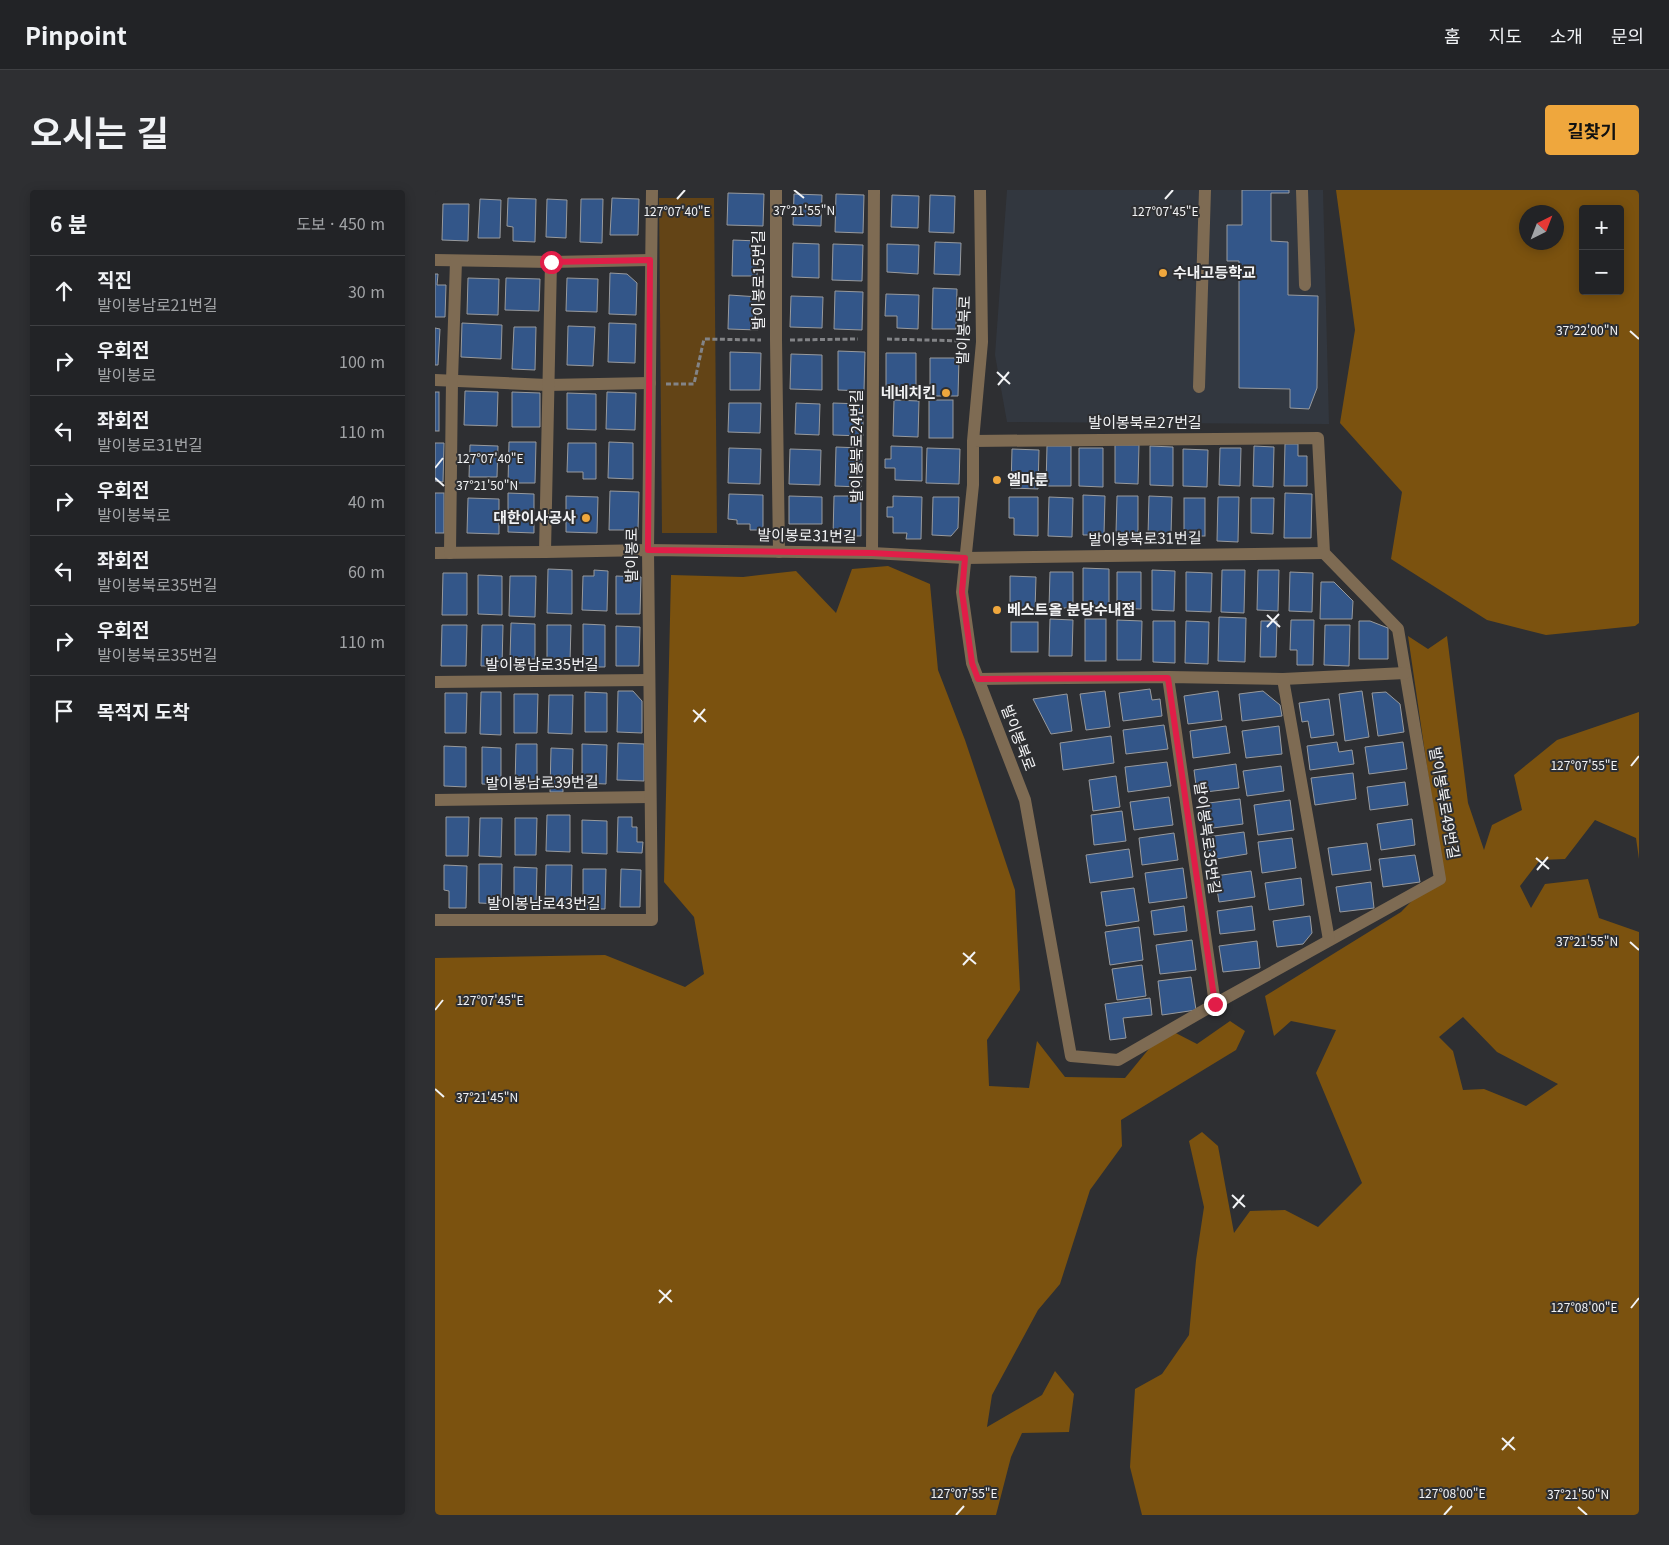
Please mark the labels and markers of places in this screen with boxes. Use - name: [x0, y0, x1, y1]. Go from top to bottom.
- place label: 수내고등학교: [1173, 261, 1256, 282]
- marker: 수내고등학교: [1157, 267, 1169, 279]
- place label: 네네치킨: [881, 381, 936, 402]
- marker: 네네치킨: [940, 387, 952, 399]
- place label: 엘마룬: [1007, 468, 1049, 489]
- marker: 엘마룬: [991, 474, 1003, 486]
- place label: 대한이사공사: [493, 506, 576, 527]
- marker: 대한이사공사: [580, 512, 592, 524]
- place label: 베스트올 분당수내점: [1007, 598, 1135, 619]
- marker: 베스트올 분당수내점: [991, 604, 1003, 616]

